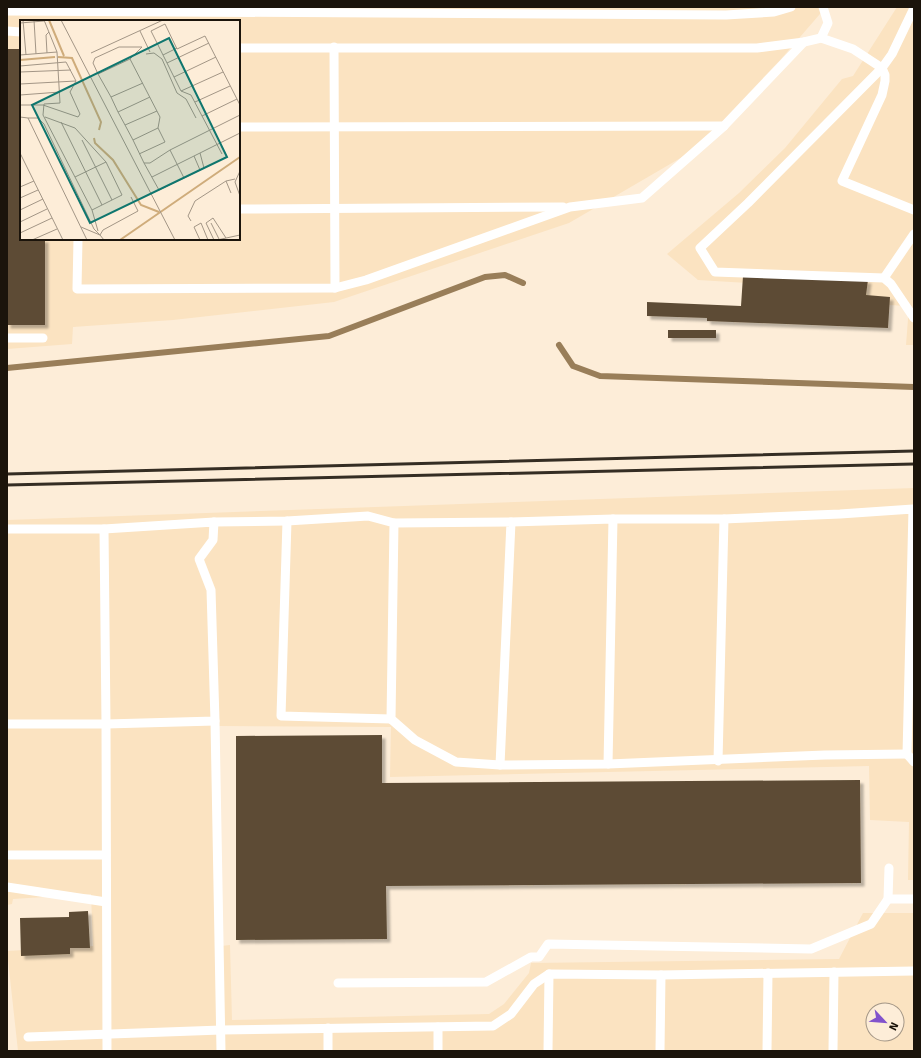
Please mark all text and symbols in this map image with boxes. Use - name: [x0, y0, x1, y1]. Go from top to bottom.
- inset map: [20, 20, 240, 240]
- north arrow: [865, 1002, 905, 1042]
- text: N: [886, 1020, 901, 1032]

